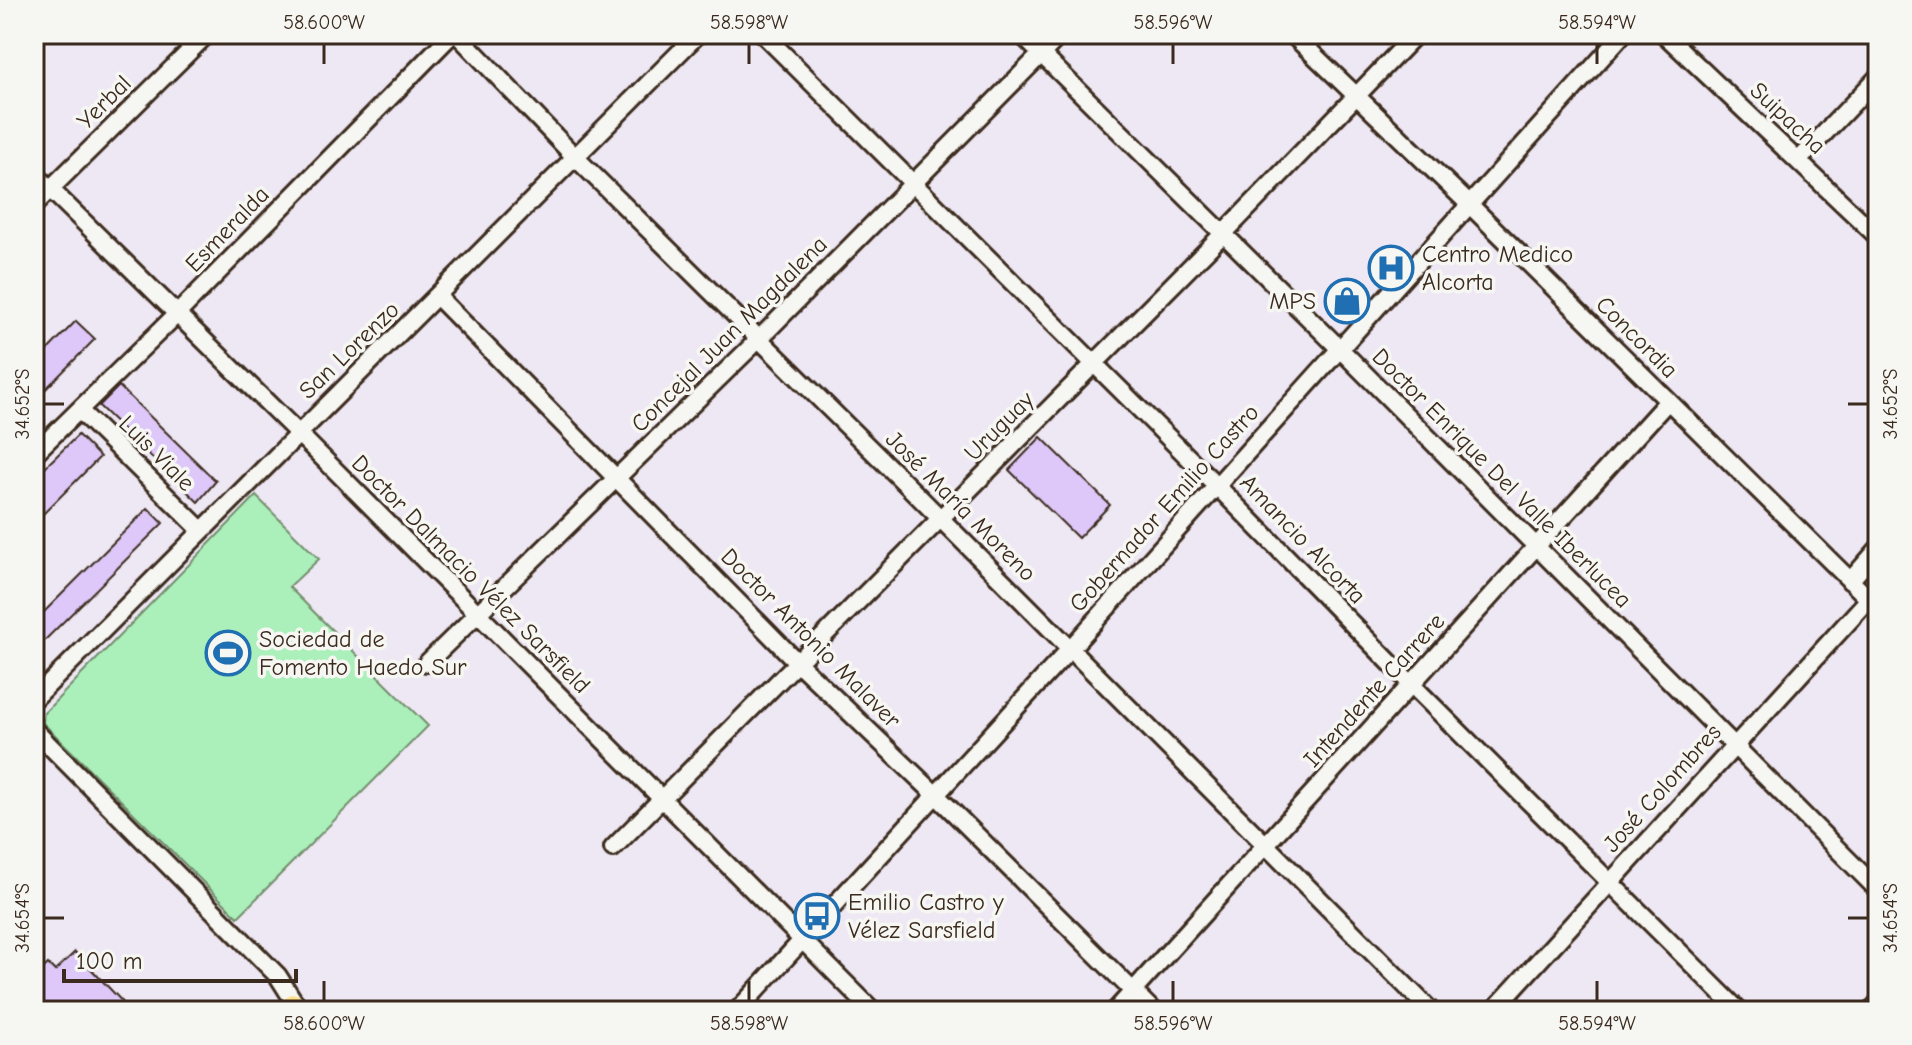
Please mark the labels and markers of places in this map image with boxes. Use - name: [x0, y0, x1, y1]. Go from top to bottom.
- place label: Centro Medico Alcorta: [1422, 240, 1573, 296]
- hospital icon: Centro Medico Alcorta: [1367, 244, 1415, 292]
- shop icon: MPS: [1323, 277, 1371, 325]
- place label: MPS: [1269, 287, 1316, 315]
- place label: Sociedad de Fomento Haedo Sur: [259, 625, 467, 681]
- sports icon: Sociedad de Fomento Haedo Sur: [204, 629, 252, 677]
- place label: Emilio Castro y Vélez Sarsfield: [848, 888, 1004, 944]
- bus stop icon: Emilio Castro y Vélez Sarsfield: [793, 892, 841, 940]

